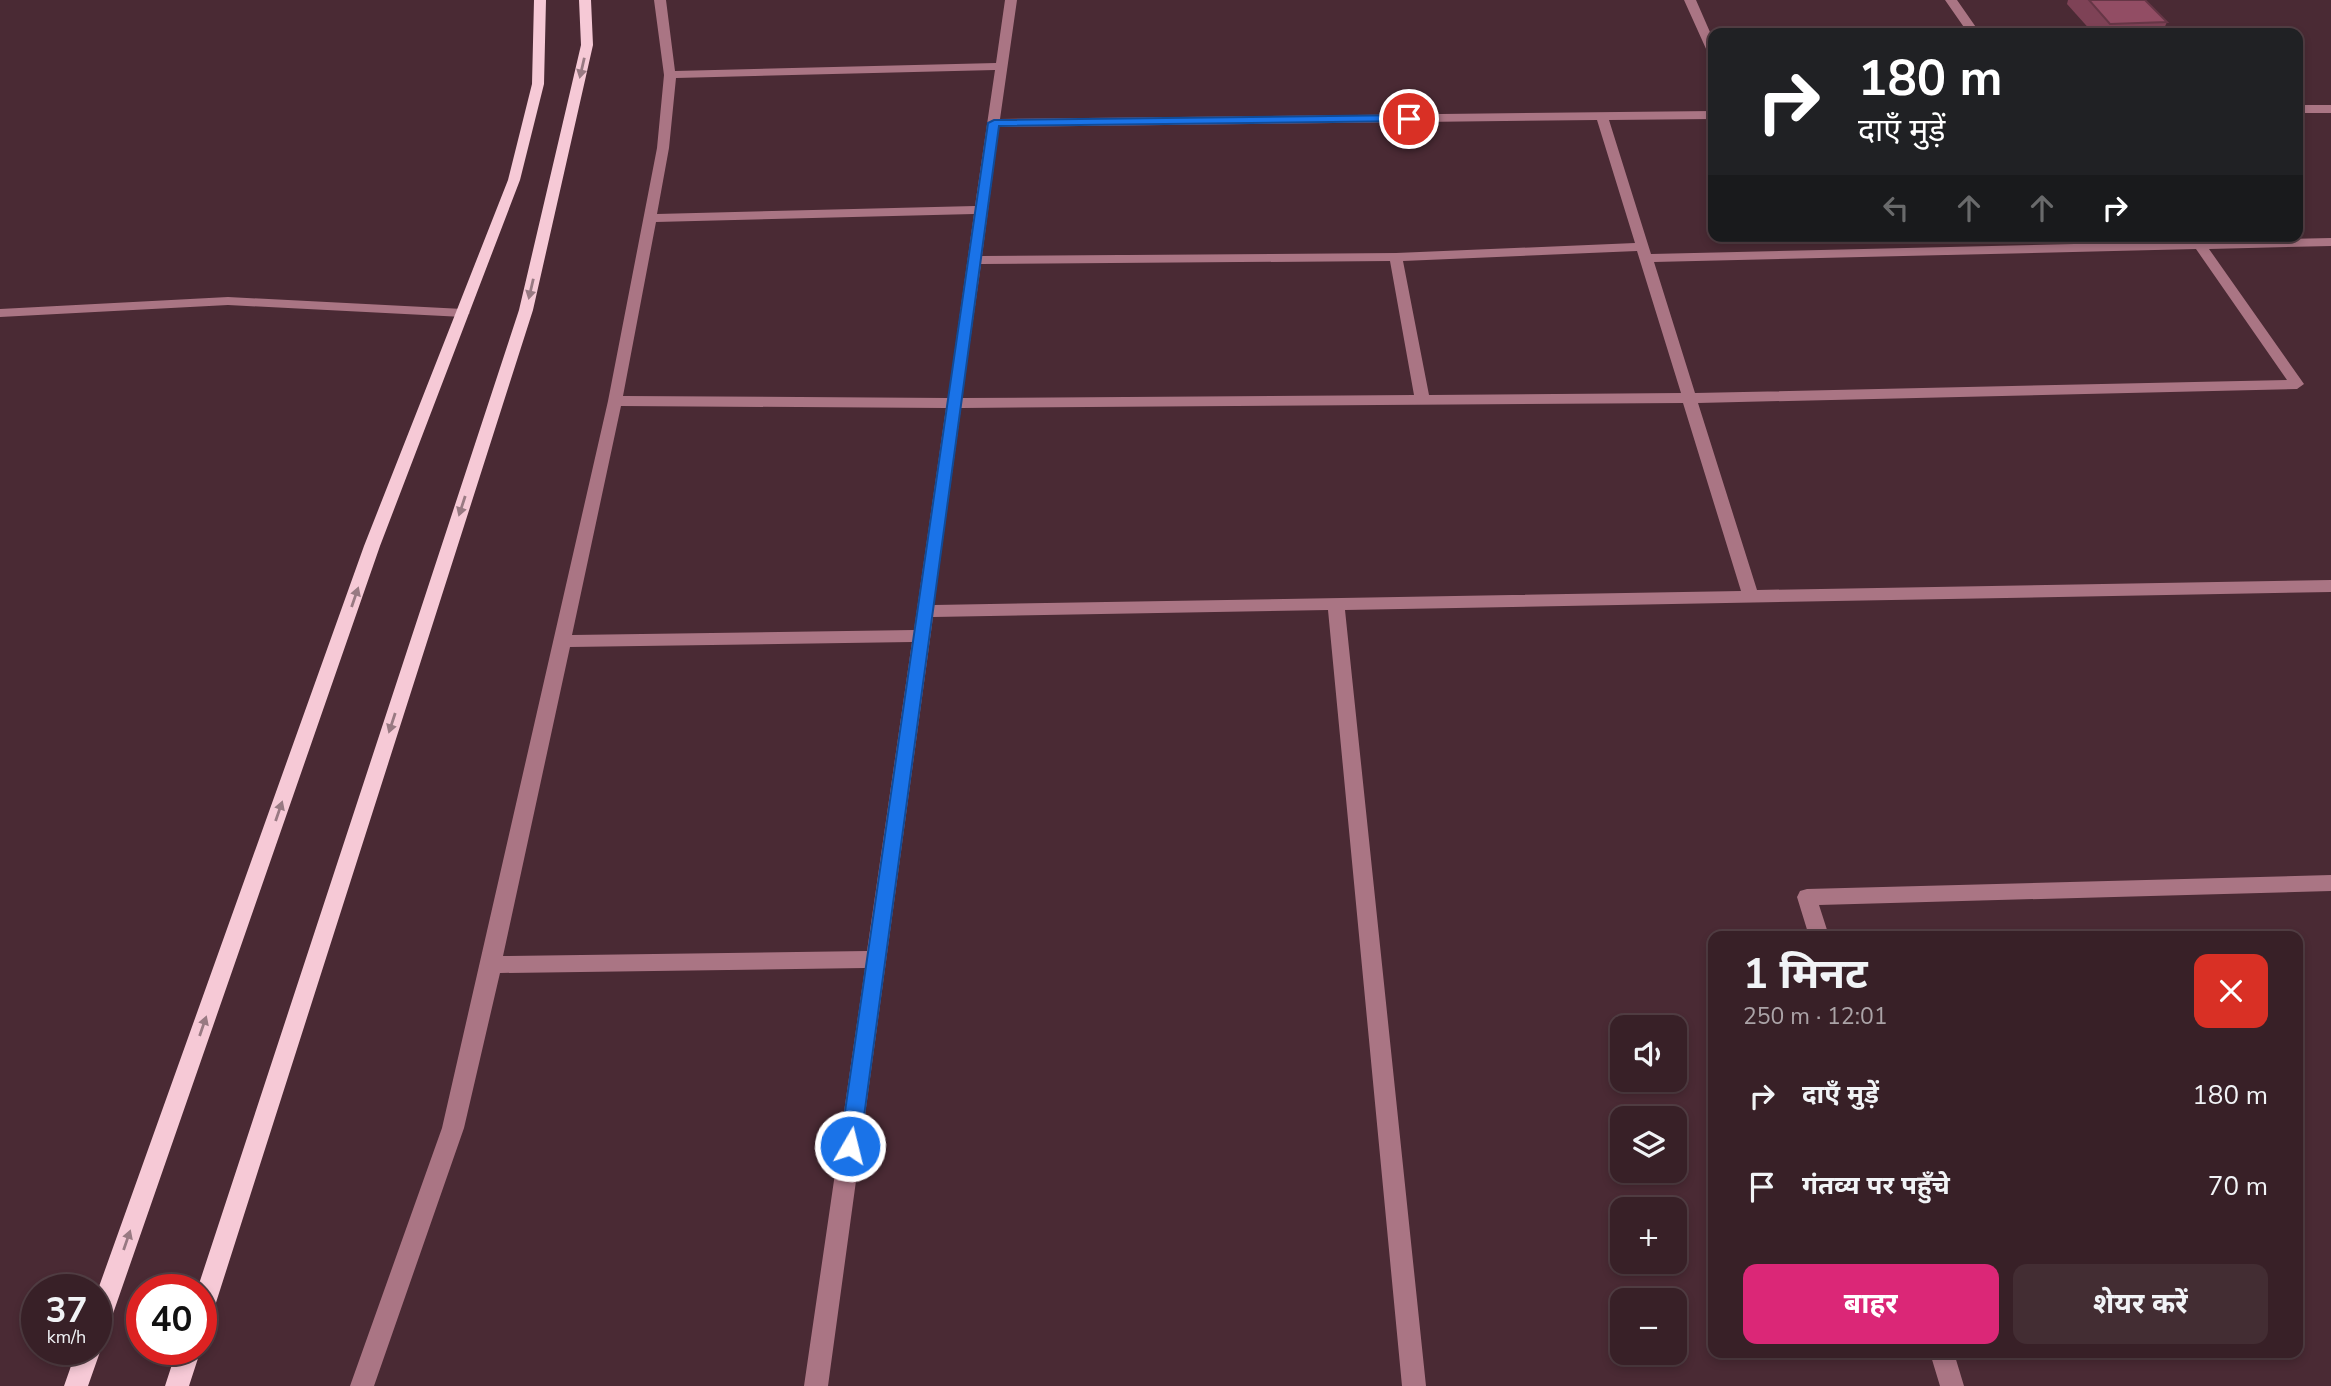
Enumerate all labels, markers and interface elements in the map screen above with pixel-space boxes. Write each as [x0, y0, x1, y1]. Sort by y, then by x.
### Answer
text: 180 m [1858, 45, 2002, 112]
icon: right [1743, 56, 1834, 147]
one-way arrow [576, 57, 587, 79]
pin [1379, 89, 1439, 149]
icon: arrive [1390, 100, 1428, 138]
text: दाएँ मुड़ें [1858, 109, 1945, 152]
icon: left [1877, 189, 1915, 227]
icon: ahead [1950, 189, 1988, 227]
icon: ahead [2023, 189, 2061, 227]
icon: right [2096, 189, 2134, 227]
one-way arrow [525, 278, 536, 300]
one-way arrow [456, 496, 467, 517]
one-way arrow [350, 586, 361, 607]
one-way arrow [386, 712, 397, 733]
one-way arrow [274, 801, 285, 822]
text: 1 मिनट [1743, 946, 1868, 1003]
button: close [2194, 954, 2268, 1028]
text: 250 m · 12:01 [1743, 1001, 1888, 1032]
one-way arrow [198, 1015, 209, 1036]
map controls [1610, 1015, 1687, 1365]
button: sound [1610, 1015, 1687, 1092]
icon: right [1743, 1077, 1781, 1115]
text: दाएँ मुड़ें [1802, 1077, 1879, 1112]
text: 180 m [2192, 1078, 2268, 1113]
button: layers [1610, 1106, 1687, 1183]
position arrow [813, 1109, 887, 1183]
icon: arrive [1743, 1168, 1781, 1206]
text: गंतव्य पर पहुँचे [1802, 1168, 1950, 1203]
text: 70 m [2208, 1169, 2268, 1204]
button: + [1610, 1197, 1687, 1274]
one-way arrow [122, 1230, 133, 1251]
button: बाहर [1743, 1264, 1999, 1344]
button: शेयर करें [2013, 1264, 2268, 1344]
speed limit sign: 40 [126, 1274, 217, 1365]
text: 37 [45, 1287, 88, 1334]
button: − [1610, 1288, 1687, 1365]
text: km/h [47, 1325, 86, 1349]

